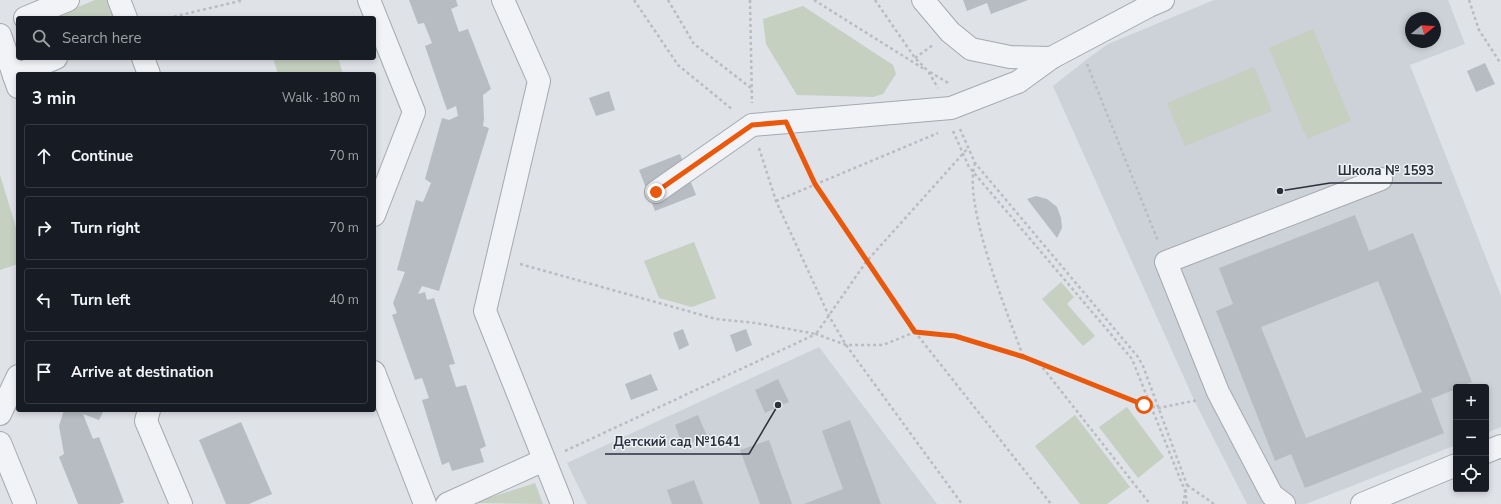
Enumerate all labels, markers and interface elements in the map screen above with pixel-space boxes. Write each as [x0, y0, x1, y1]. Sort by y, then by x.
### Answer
north arrow [1405, 12, 1441, 48]
search box [16, 16, 376, 60]
icon: search [30, 27, 52, 49]
text: Search here [62, 28, 142, 48]
text: 3 min [32, 87, 76, 110]
text: Walk · 180 m [282, 89, 360, 107]
icon: ahead [33, 145, 55, 167]
text: Continue [71, 146, 133, 166]
text: 70 m [329, 147, 359, 165]
callout: Школа № 1593 [1330, 158, 1442, 183]
text: Школа № 1593 [1338, 162, 1434, 180]
route end [647, 183, 665, 201]
icon: right [33, 217, 55, 239]
text: Turn right [71, 218, 140, 238]
text: 70 m [329, 219, 359, 237]
icon: left [33, 289, 55, 311]
text: Turn left [71, 290, 130, 310]
text: 40 m [329, 291, 359, 309]
icon: arrive [33, 361, 55, 383]
text: Arrive at destination [71, 362, 214, 382]
map controls [1453, 384, 1489, 492]
button: + [1453, 384, 1489, 420]
route start [1135, 396, 1153, 414]
button: − [1453, 420, 1489, 456]
callout: Детский сад №1641 [605, 429, 749, 454]
text: Детский сад №1641 [613, 433, 741, 451]
button: locate [1453, 456, 1489, 492]

